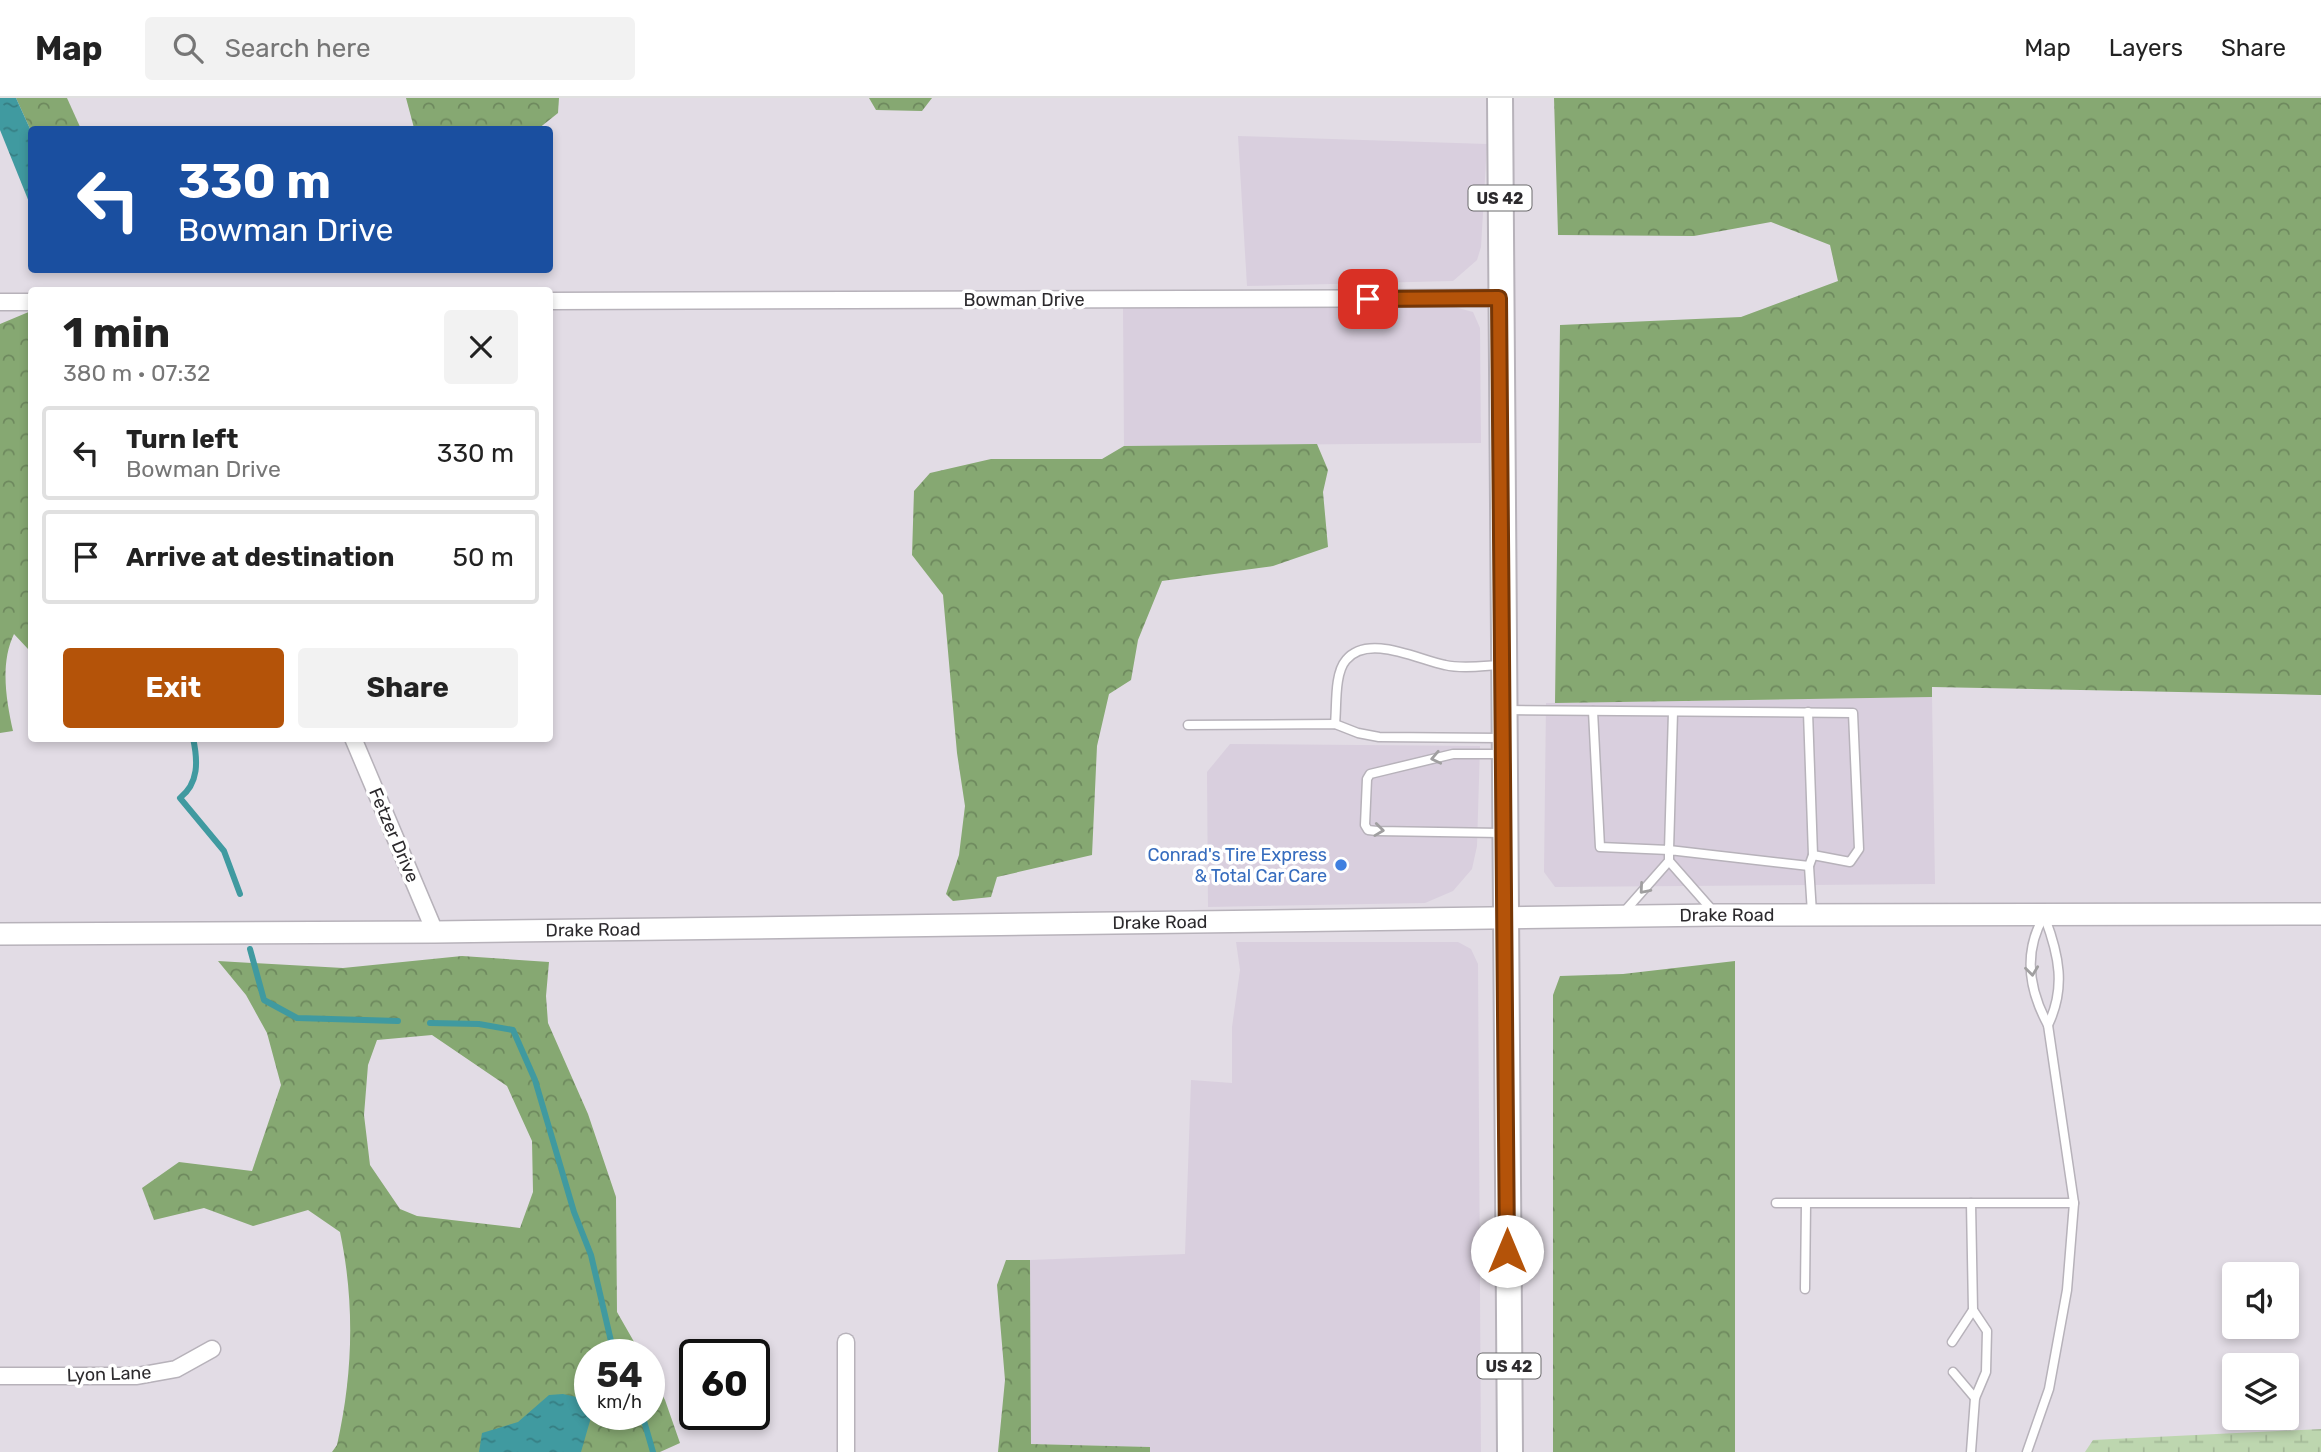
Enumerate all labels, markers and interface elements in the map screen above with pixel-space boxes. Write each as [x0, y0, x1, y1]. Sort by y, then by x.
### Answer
search box [145, 17, 635, 80]
text: Map [35, 29, 103, 68]
icon: search [169, 29, 207, 67]
text: Search here [225, 33, 370, 64]
text: Map [2024, 34, 2071, 62]
text: Layers [2109, 34, 2183, 62]
text: Share [2221, 34, 2286, 62]
text: 330 m [178, 152, 331, 210]
icon: left [63, 154, 154, 245]
road number: US 42 [1468, 186, 1532, 211]
text: Bowman Drive [178, 211, 393, 249]
pin [1338, 269, 1398, 329]
icon: arrive [1349, 280, 1387, 318]
street label: Bowman Drive [963, 289, 1085, 311]
text: 1 min [63, 308, 170, 358]
button: close [444, 310, 518, 384]
text: 380 m · 07:32 [63, 359, 211, 387]
text: Turn left [126, 424, 238, 455]
icon: left [67, 434, 105, 472]
text: 330 m [437, 438, 514, 469]
text: Bowman Drive [126, 455, 281, 483]
icon: arrive [67, 538, 105, 576]
text: Arrive at destination [126, 542, 394, 573]
text: 50 m [453, 542, 514, 573]
button: Exit [63, 648, 284, 728]
button: Share [298, 648, 518, 728]
one-way arrow [1430, 750, 1442, 764]
street label: Fetzer Drive [364, 784, 424, 886]
one-way arrow [1373, 822, 1385, 837]
place label: Conrad's Tire Express & Total Car Care [1147, 844, 1327, 887]
marker: Conrad's Tire Express & Total Car Care [1333, 857, 1349, 873]
one-way arrow [1640, 880, 1652, 893]
street label: Drake Road [1679, 904, 1774, 926]
street label: Drake Road [1112, 911, 1208, 934]
street label: Drake Road [545, 918, 641, 942]
one-way arrow [2024, 965, 2039, 976]
position arrow [1470, 1214, 1544, 1288]
map controls [2222, 1262, 2299, 1430]
button: sound [2222, 1262, 2299, 1339]
speed limit sign: 60 [679, 1339, 770, 1430]
button: layers [2222, 1353, 2299, 1430]
text: 54 [596, 1354, 643, 1396]
road number: US 42 [1478, 1354, 1540, 1378]
street label: Lyon Lane [66, 1362, 152, 1386]
text: km/h [597, 1391, 642, 1413]

